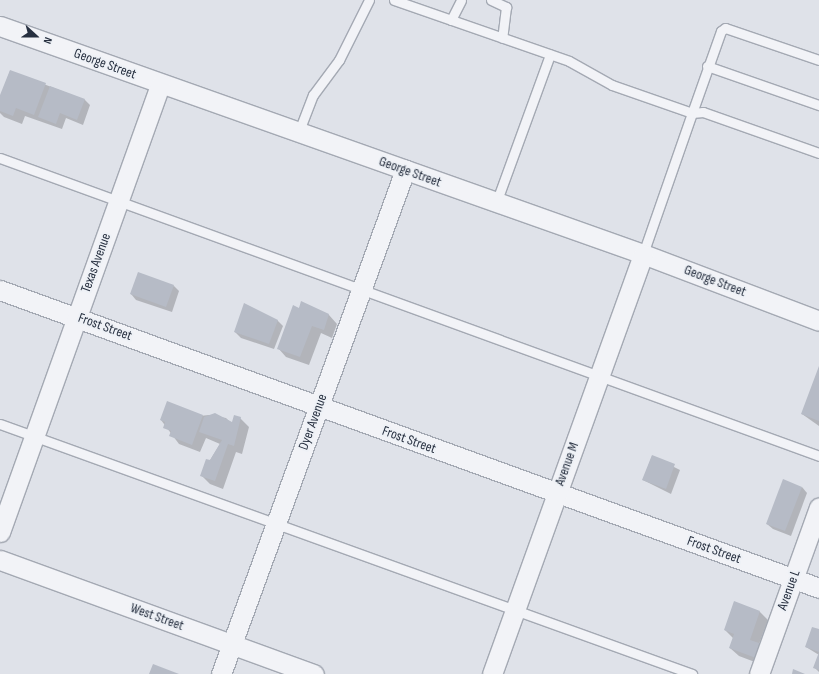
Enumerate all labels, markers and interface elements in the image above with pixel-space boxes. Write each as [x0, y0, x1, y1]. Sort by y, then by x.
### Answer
north arrow [16, 16, 56, 56]
text: N [41, 35, 55, 46]
street label: George Street [72, 45, 138, 83]
street label: George Street [377, 153, 443, 191]
street label: Texas Avenue [77, 231, 115, 295]
street label: George Street [682, 262, 748, 300]
street label: Frost Street [76, 310, 134, 344]
street label: Dyer Avenue [295, 392, 331, 452]
street label: Frost Street [380, 423, 438, 457]
street label: Avenue M [551, 440, 583, 488]
street label: Frost Street [685, 533, 743, 567]
street label: Avenue L [774, 568, 804, 612]
street label: West Street [128, 600, 186, 634]

